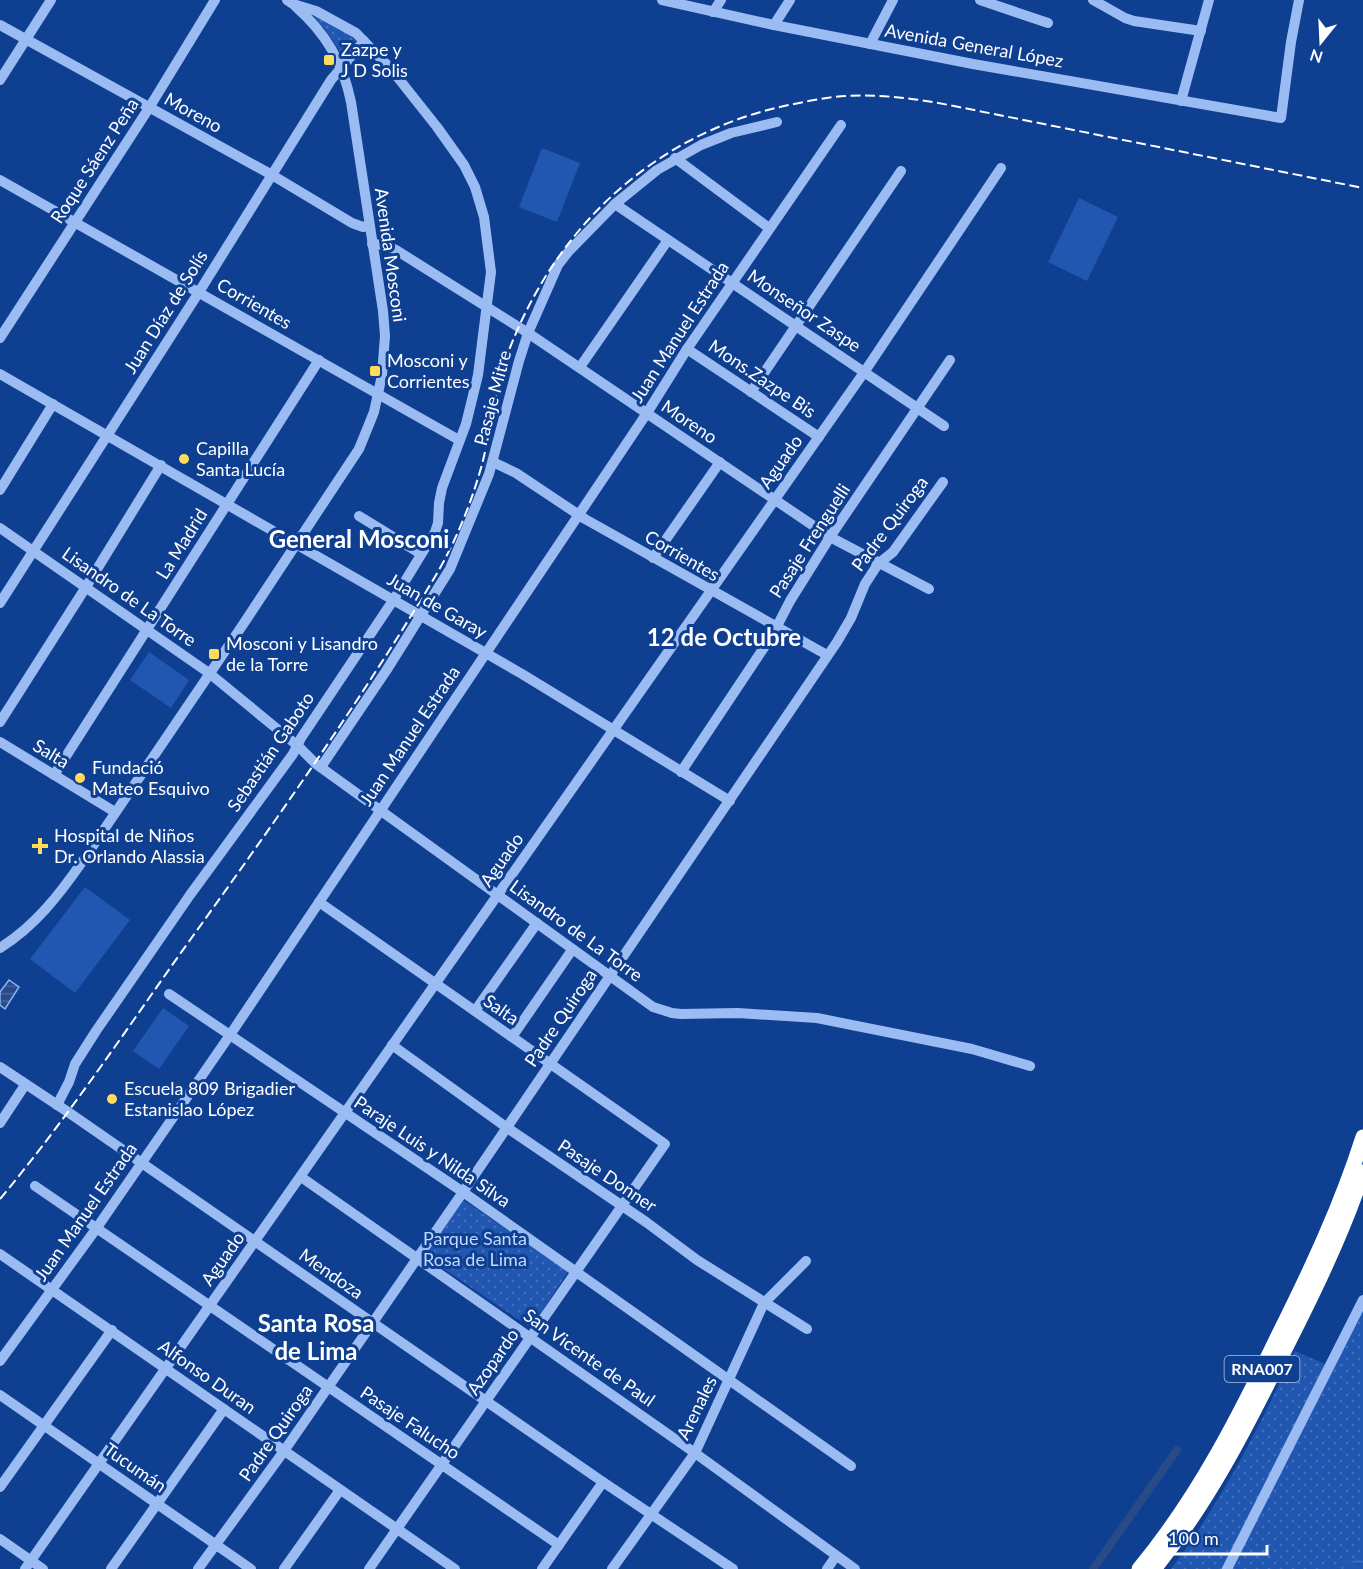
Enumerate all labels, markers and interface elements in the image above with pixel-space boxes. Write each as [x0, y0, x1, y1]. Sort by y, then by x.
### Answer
north arrow [1291, 12, 1351, 72]
street label: Avenida General López [883, 18, 1065, 72]
place label: Zazpe y J D Solis [341, 38, 408, 81]
text: N [1307, 46, 1325, 68]
marker: Zazpe y J D Solis [322, 53, 336, 67]
street label: Moreno [161, 87, 226, 137]
street label: Roque Sáenz Peña [45, 94, 143, 227]
street label: Avenida Mosconi [371, 186, 411, 323]
street label: Juan Díaz de Solís [118, 246, 212, 377]
street label: Juan Manuel Estrada [625, 257, 733, 406]
street label: Monseñor Zaspe [744, 264, 865, 356]
street label: Corrientes [213, 273, 296, 333]
street label: Mons.Zazpe Bis [705, 334, 820, 422]
street label: Pasaje Mitre [469, 348, 515, 448]
place label: Mosconi y Corrientes [387, 349, 470, 392]
marker: Mosconi y Corrientes [368, 364, 382, 378]
street label: Moreno [657, 395, 722, 448]
street label: Aguado [754, 430, 807, 493]
place label: Capilla Santa Lucía [196, 437, 285, 480]
marker: Capilla Santa Lucía [177, 452, 191, 466]
street label: Padre Quiroga [846, 472, 932, 575]
street label: Pasaje Frenguelli [764, 479, 854, 602]
street label: La Madrid [151, 504, 211, 583]
district label: General Mosconi [269, 524, 449, 553]
street label: Corrientes [641, 525, 724, 585]
street label: Lisandro de La Torre [58, 542, 201, 651]
street label: Juan de Garay [384, 568, 492, 643]
district label: 12 de Octubre [647, 622, 801, 651]
place label: Mosconi y Lisandro de la Torre [226, 632, 378, 675]
marker: Mosconi y Lisandro de la Torre [207, 647, 221, 661]
street label: Juan Manuel Estrada [354, 661, 464, 809]
street label: Sebastián Gaboto [222, 687, 318, 815]
street label: Salta [29, 734, 74, 772]
place label: Fundació Mateo Esquivo [92, 756, 210, 799]
marker: Fundació Mateo Esquivo [73, 771, 87, 785]
place label: Hospital de Niños Dr. Orlando Alassia [54, 824, 205, 867]
street label: Aguado [475, 828, 528, 891]
marker: Hospital de Niños Dr. Orlando Alassia [31, 837, 49, 855]
street label: Lisandro de La Torre [506, 875, 647, 986]
street label: Padre Quiroga [519, 964, 601, 1070]
street label: Salta [480, 989, 524, 1029]
place label: Escuela 809 Brigadier Estanislao López [124, 1077, 295, 1120]
street label: Paraje Luis y Nilda Silva [350, 1091, 515, 1212]
marker: Escuela 809 Brigadier Estanislao López [105, 1092, 119, 1106]
street label: Pasaje Donner [554, 1134, 662, 1217]
street label: Juan Manuel Estrada [29, 1138, 141, 1285]
street label: Aguado [196, 1227, 249, 1290]
park label: Parque Santa Rosa de Lima [423, 1227, 527, 1270]
street label: Mendoza [295, 1243, 368, 1303]
street label: San Vicente de Paul [520, 1304, 660, 1411]
district label: Santa Rosa de Lima [258, 1308, 374, 1365]
street label: Azopardo [461, 1324, 523, 1399]
street label: Alfonso Duran [154, 1334, 261, 1418]
road number: RNA007 [1224, 1356, 1300, 1382]
street label: Arenales [671, 1372, 721, 1443]
street label: Padre Quiroga [234, 1380, 317, 1485]
street label: Pasaje Falucho [356, 1381, 465, 1464]
street label: Tucumán [100, 1438, 171, 1497]
scale bar [1159, 1518, 1267, 1556]
text: 100 m [1168, 1527, 1219, 1549]

